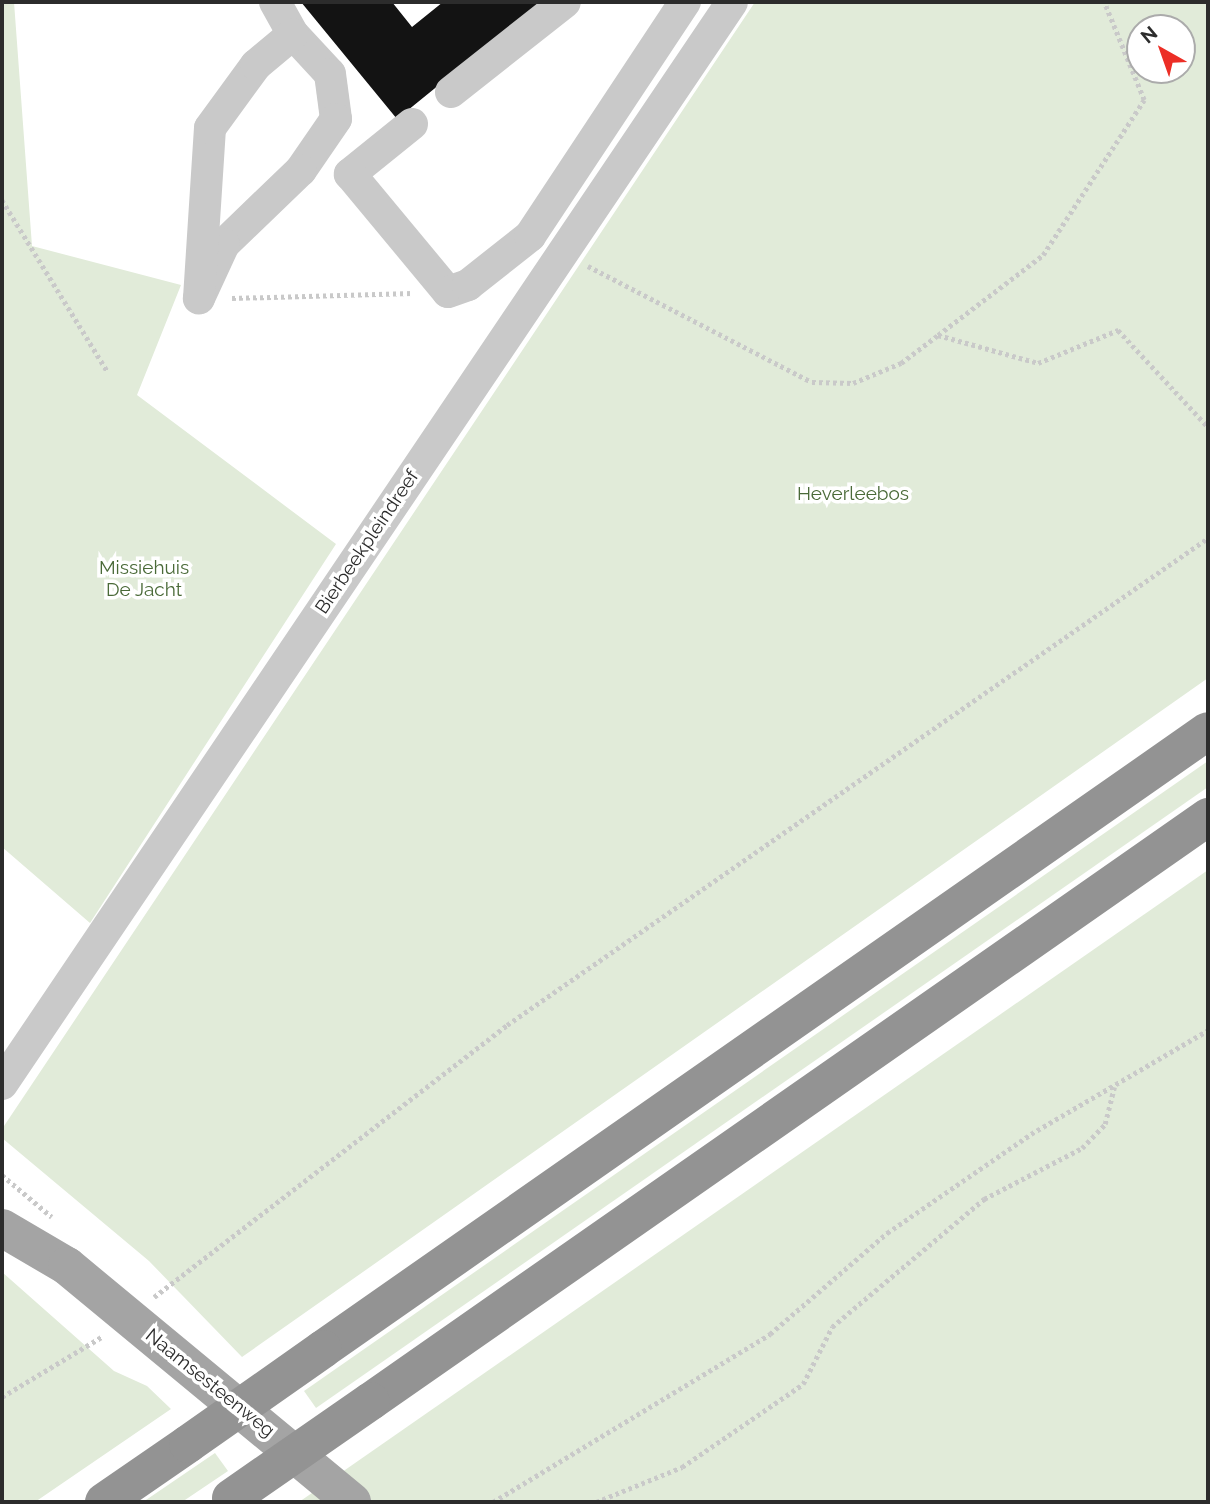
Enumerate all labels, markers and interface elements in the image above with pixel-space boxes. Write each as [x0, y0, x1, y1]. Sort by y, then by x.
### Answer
north arrow [1126, 14, 1196, 84]
text: N [1136, 21, 1161, 48]
street label: Bierbeekpleindreef [310, 466, 424, 618]
park label: Heverleebos [797, 483, 909, 505]
park label: Missiehuis De Jacht [99, 557, 189, 601]
street label: Naamsesteenweg [141, 1324, 279, 1442]

